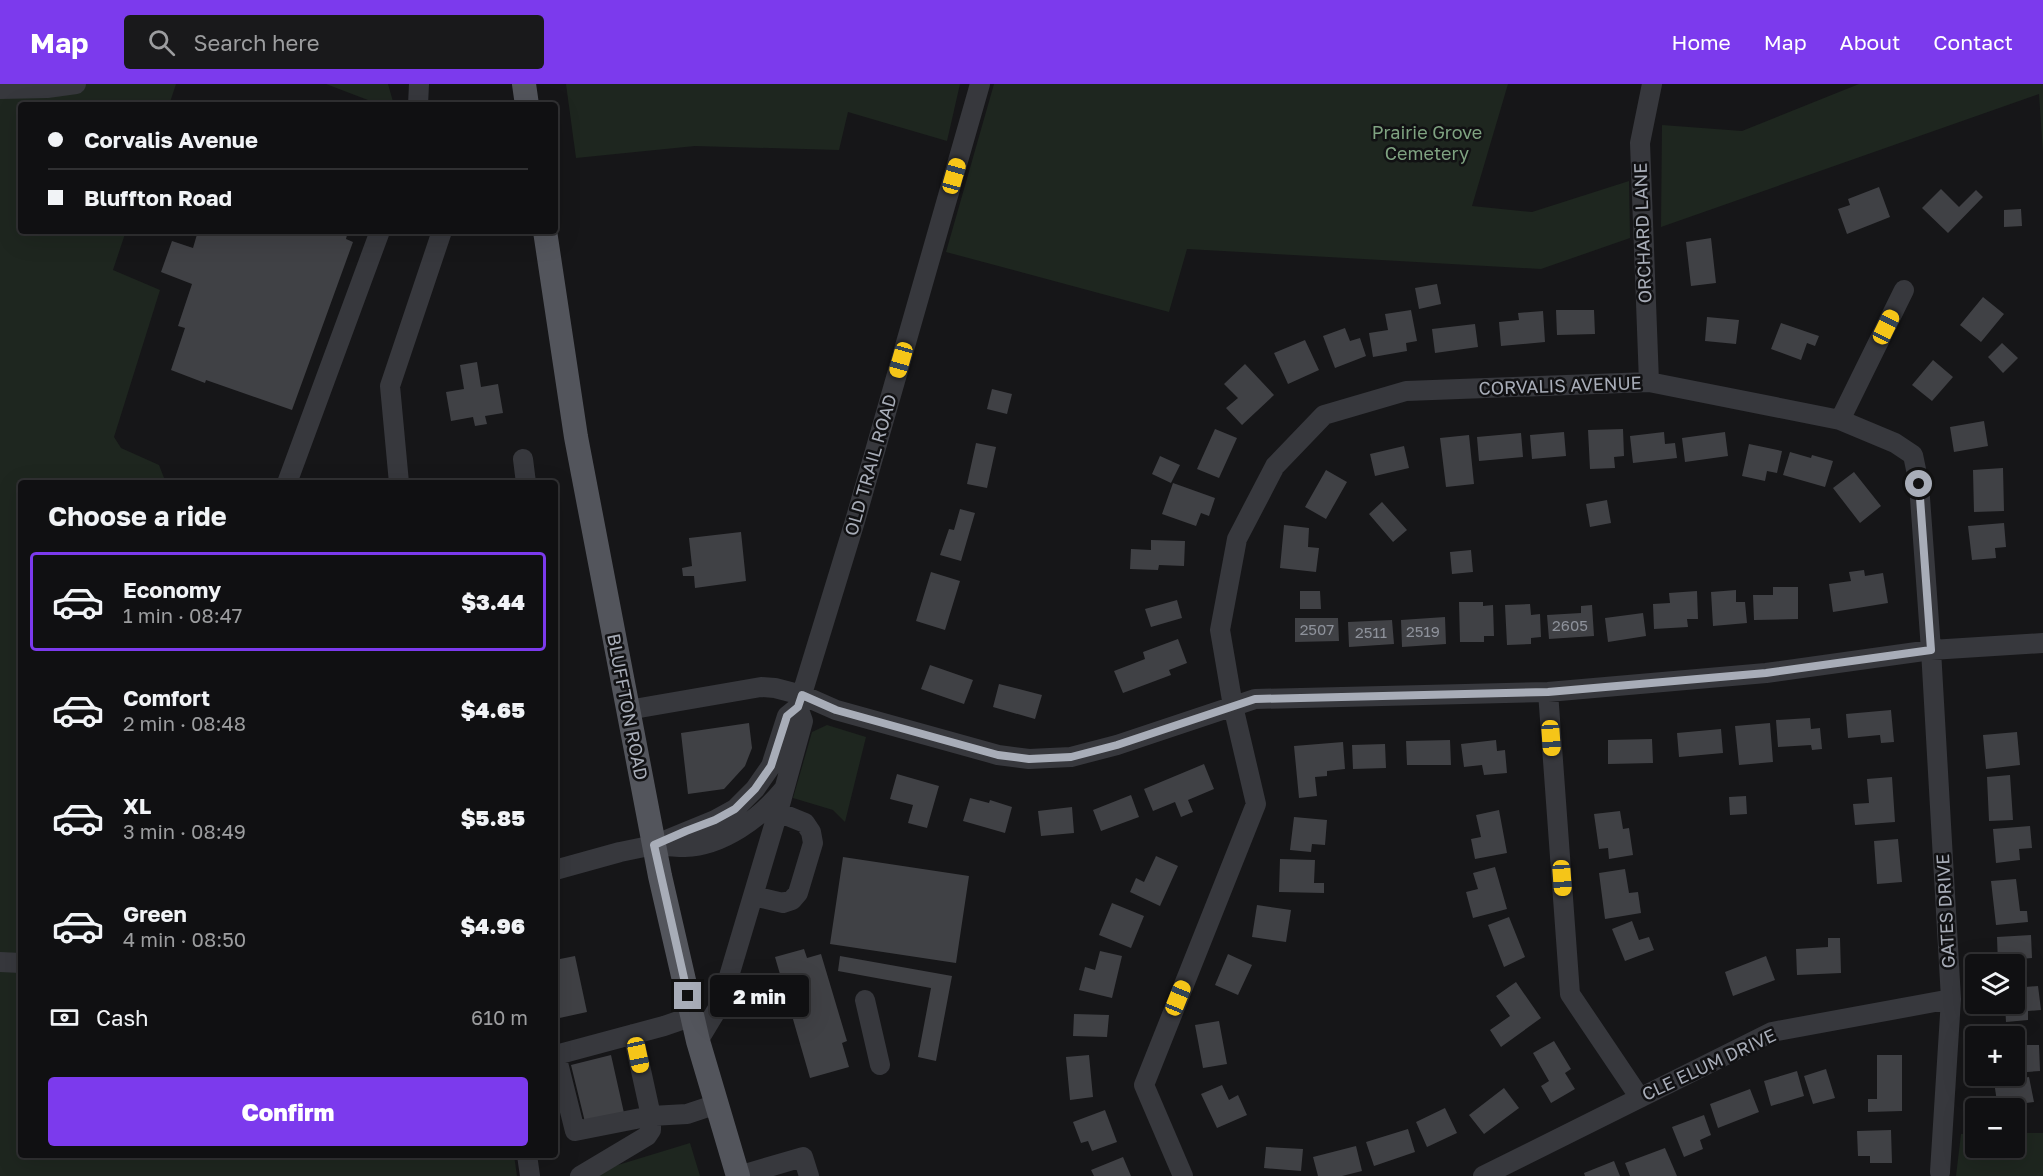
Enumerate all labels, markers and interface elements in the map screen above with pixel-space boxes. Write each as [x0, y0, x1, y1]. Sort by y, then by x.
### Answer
search box [124, 15, 544, 69]
text: Map [30, 26, 88, 59]
icon: search [145, 26, 178, 59]
text: Search here [193, 29, 319, 56]
text: Home [1671, 29, 1731, 55]
text: Map [1764, 29, 1807, 55]
text: About [1840, 29, 1900, 55]
text: Contact [1933, 29, 2013, 55]
park label: Prairie Grove Cemetery [1372, 121, 1482, 164]
text: Corvalis Avenue [84, 126, 258, 153]
car [940, 156, 968, 196]
street label: ORCHARD LANE [1629, 162, 1655, 304]
text: Bluffton Road [84, 184, 232, 211]
car [1870, 307, 1902, 347]
car [887, 340, 915, 380]
street label: CORVALIS AVENUE [1478, 371, 1642, 399]
street label: OLD TRAIL ROAD [839, 391, 901, 538]
route start [1905, 470, 1932, 497]
text: Choose a ride [48, 500, 227, 532]
icon: car [51, 575, 105, 629]
text: Economy [123, 576, 221, 603]
text: $3.44 [461, 588, 525, 615]
text: 1 min · 08:47 [123, 603, 242, 627]
house number: 2605 [1552, 616, 1588, 634]
house number: 2507 [1300, 620, 1334, 638]
house number: 2519 [1406, 622, 1440, 640]
house number: 2511 [1355, 623, 1387, 641]
street label: BLUFFTON ROAD [603, 632, 653, 782]
icon: car [51, 683, 105, 737]
text: Comfort [123, 684, 210, 711]
text: $4.65 [461, 696, 525, 723]
text: 2 min · 08:48 [123, 711, 246, 735]
car [1541, 719, 1561, 757]
icon: car [51, 791, 105, 845]
text: XL [123, 792, 151, 819]
text: $5.85 [461, 804, 525, 831]
text: 3 min · 08:49 [123, 819, 246, 843]
street label: GATES DRIVE [1931, 853, 1959, 969]
car [1552, 859, 1572, 897]
icon: car [51, 899, 105, 953]
text: Green [123, 900, 187, 927]
text: $4.96 [460, 912, 525, 939]
text: 4 min · 08:50 [123, 927, 246, 951]
map controls [1965, 954, 2025, 1158]
button: layers [1965, 954, 2025, 1014]
callout: 2 min [709, 975, 808, 1017]
car [1163, 978, 1193, 1018]
route end [674, 982, 701, 1009]
text: 2 min [733, 984, 786, 1008]
icon: cash [48, 1001, 81, 1034]
text: Cash [96, 1004, 149, 1031]
text: 610 m [471, 1005, 528, 1029]
street label: CLE ELUM DRIVE [1638, 1023, 1779, 1105]
button: + [1965, 1026, 2025, 1086]
car [625, 1036, 651, 1074]
button: Confirm [48, 1077, 528, 1146]
button: − [1965, 1098, 2025, 1158]

